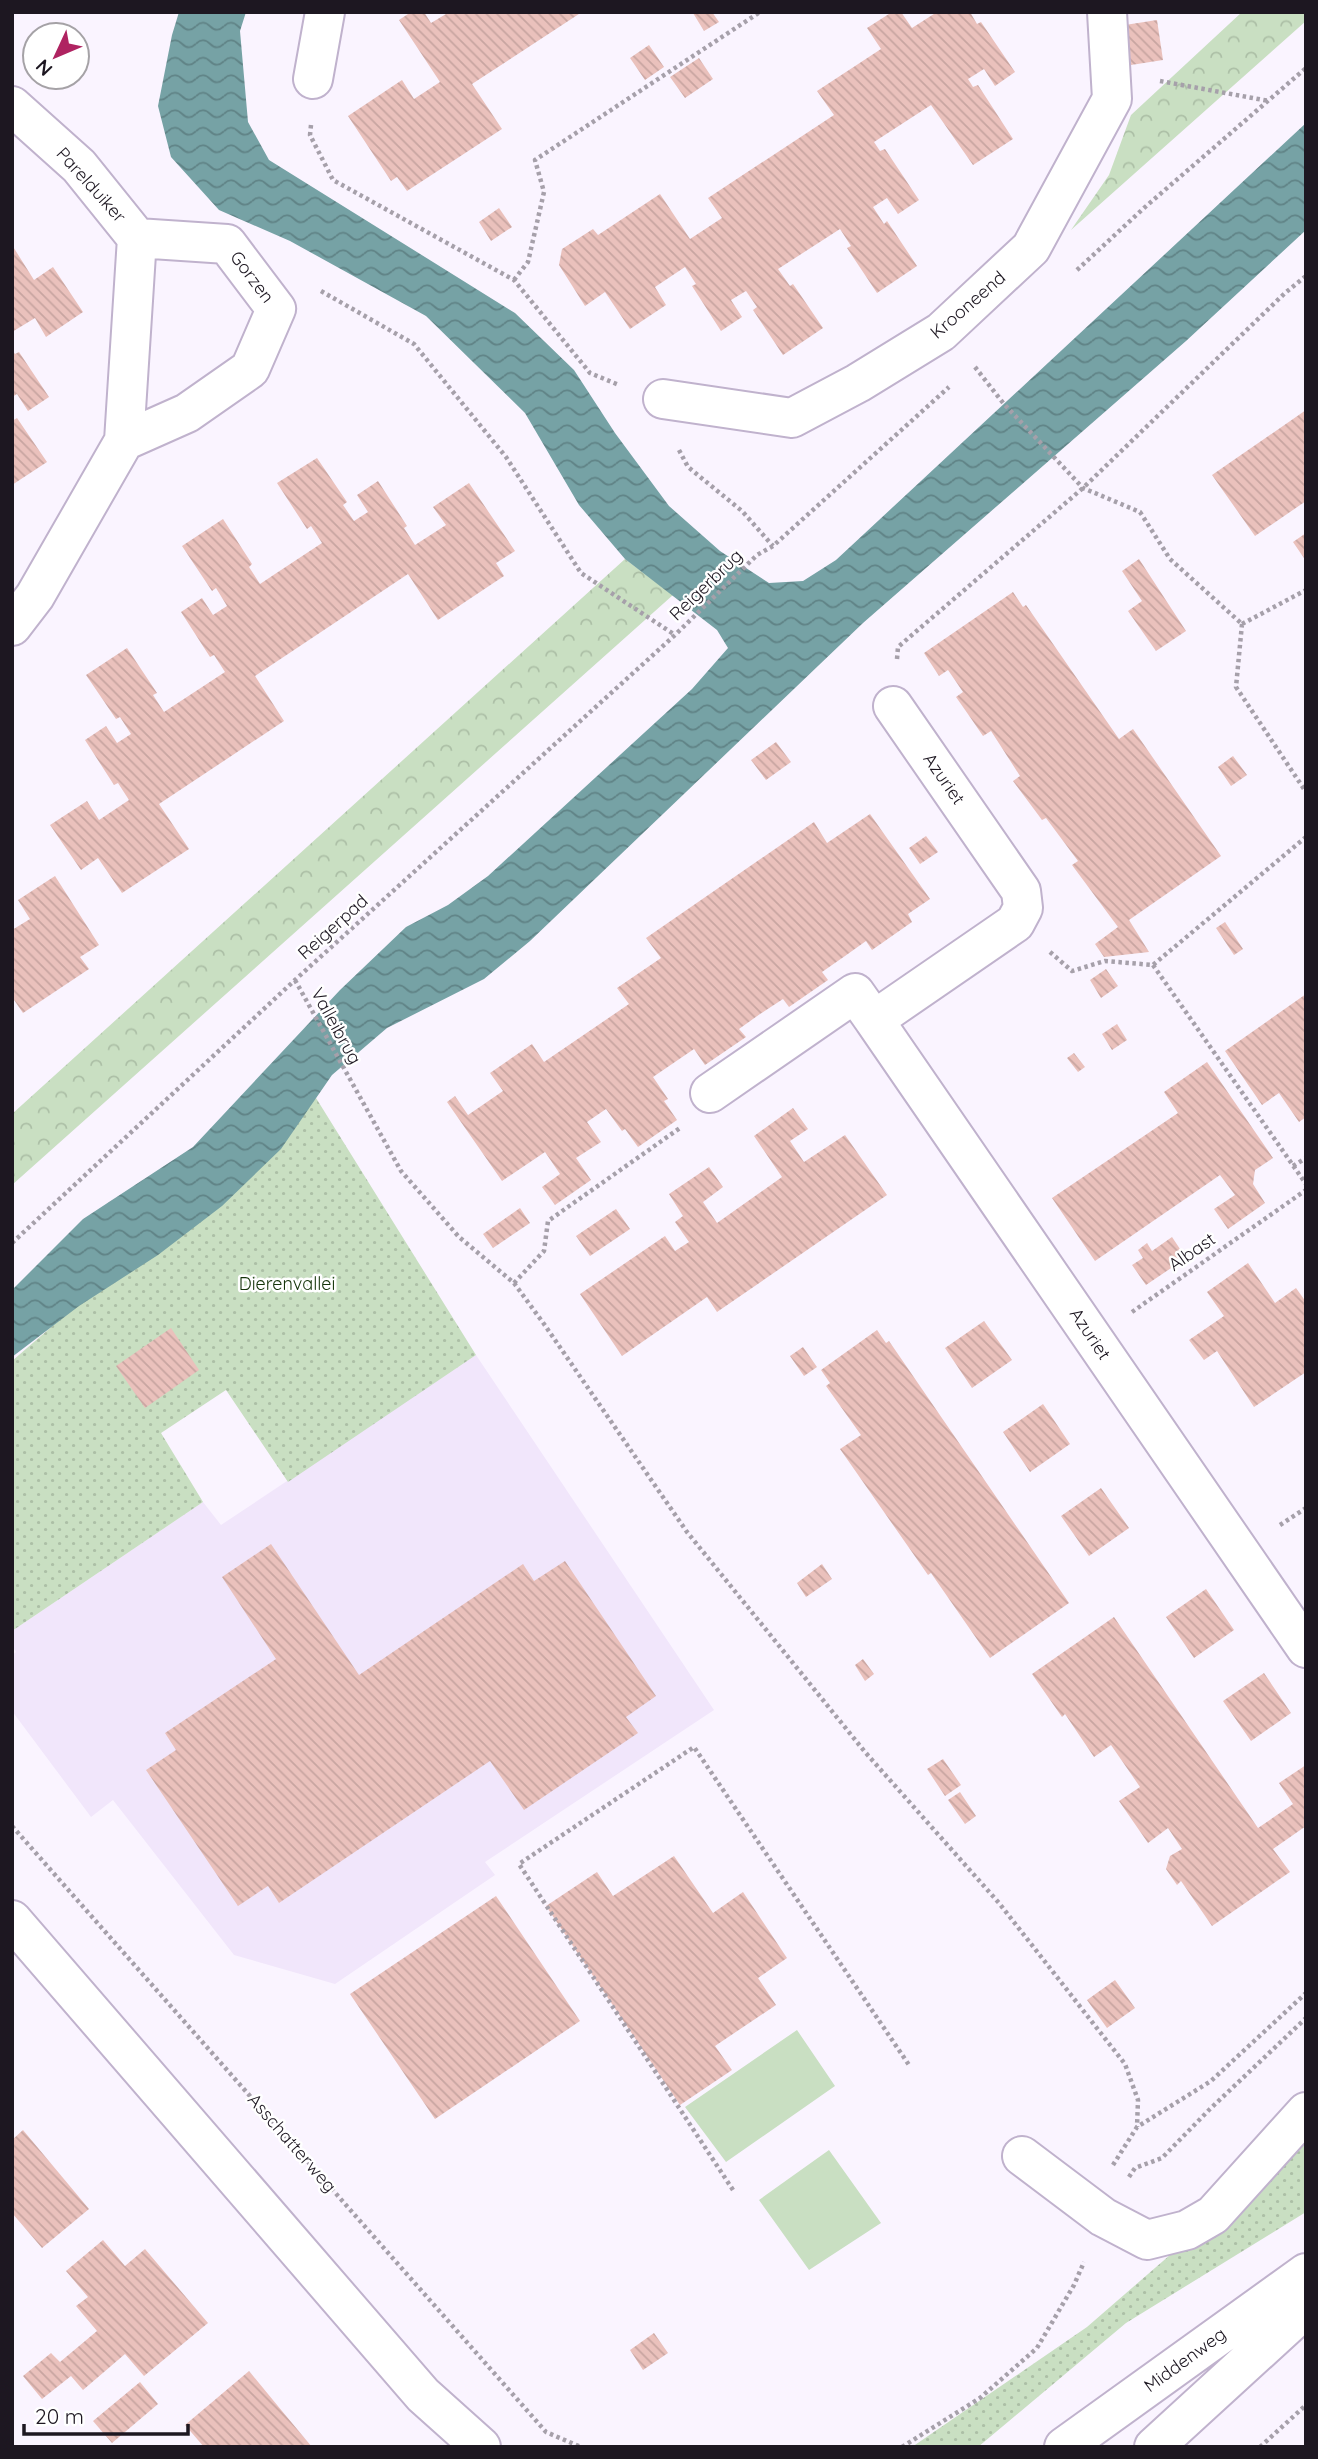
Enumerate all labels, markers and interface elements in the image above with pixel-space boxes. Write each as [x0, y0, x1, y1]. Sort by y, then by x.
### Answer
north arrow [21, 21, 91, 91]
text: N [30, 54, 57, 81]
street label: Parelduiker [51, 142, 131, 227]
street label: Gorzen [225, 246, 279, 307]
street label: Krooneend [925, 266, 1010, 344]
street label: Reigerbrug [664, 544, 747, 625]
street label: Azuriet [918, 749, 970, 809]
street label: Reigerpad [293, 889, 373, 964]
street label: Valleibrug [306, 983, 367, 1068]
street label: Albast [1164, 1227, 1220, 1276]
park label: Dierenvallei [239, 1272, 335, 1295]
street label: Azuriet [1065, 1303, 1116, 1364]
street label: Asschatterweg [243, 2088, 342, 2197]
street label: Middenweg [1139, 2322, 1230, 2397]
scale bar [24, 2392, 189, 2436]
text: 20 m [35, 2403, 84, 2429]

